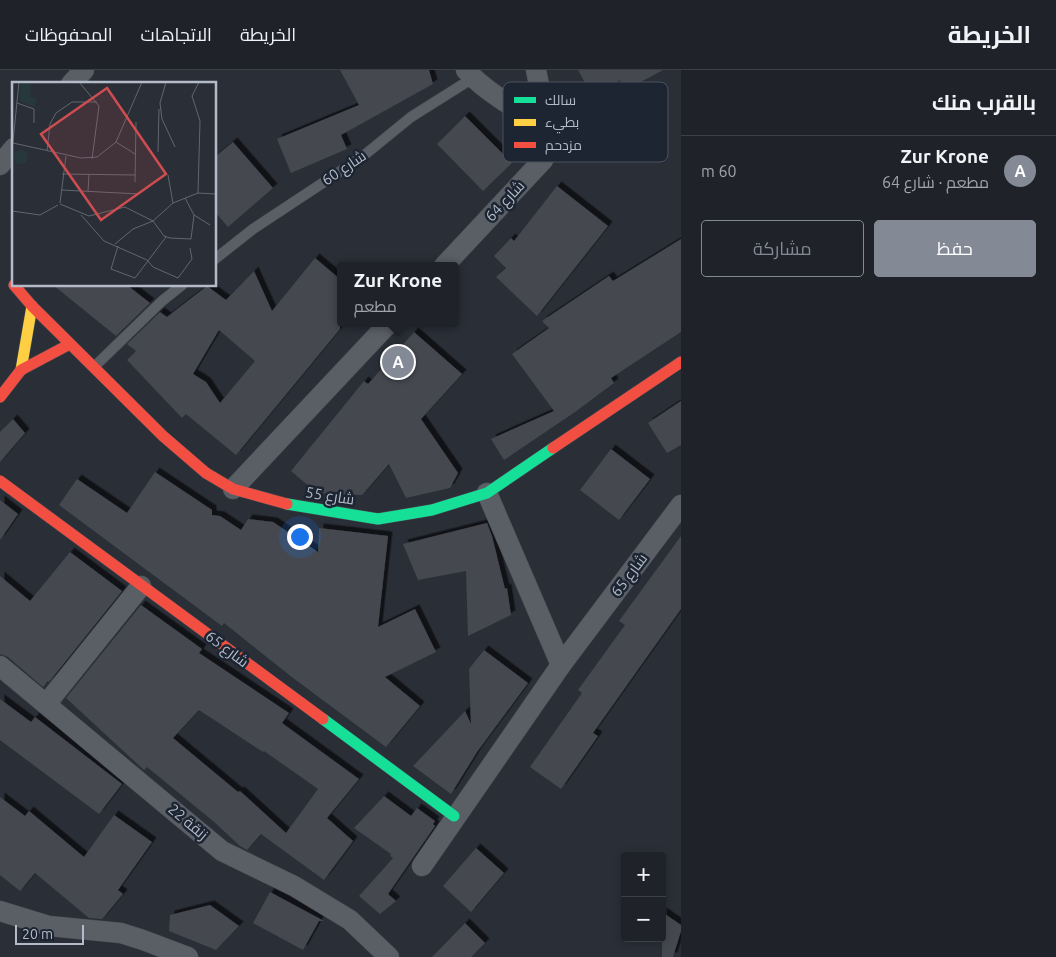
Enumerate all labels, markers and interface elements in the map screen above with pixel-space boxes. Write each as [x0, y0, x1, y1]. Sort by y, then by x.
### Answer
text: الخريطة [948, 21, 1031, 48]
text: المحفوظات [25, 24, 113, 44]
text: الاتجاهات [141, 24, 212, 44]
text: الخريطة [240, 24, 296, 44]
inset map [12, 82, 216, 286]
legend [503, 82, 668, 162]
text: بالقرب منك [932, 90, 1036, 114]
text: سالك [545, 92, 576, 108]
text: بطيء [545, 114, 579, 134]
text: مزدحم [545, 137, 582, 155]
text: Zur Krone [900, 145, 989, 167]
street label: شارع 60 [318, 147, 371, 191]
text: 60 m [701, 162, 737, 180]
text: A [1014, 162, 1026, 180]
text: مطعم · شارع 64 [882, 173, 989, 191]
street label: شارع 64 [482, 177, 530, 227]
button: مشاركة [701, 220, 864, 277]
button: حفظ [874, 220, 1036, 277]
popup [337, 262, 459, 327]
text: Zur Krone [354, 269, 442, 291]
text: مطعم [354, 297, 397, 315]
pin: A [382, 343, 414, 381]
street label: شارع 55 [304, 483, 356, 511]
your location [287, 524, 313, 550]
street label: شارع 65 [607, 550, 653, 601]
street label: شارع 65 [201, 627, 252, 673]
street label: زنقة 22 [164, 800, 212, 844]
map controls [621, 852, 666, 942]
button: + [621, 852, 666, 897]
button: − [621, 897, 666, 942]
scale bar [15, 922, 84, 945]
text: 20 m [22, 926, 53, 942]

